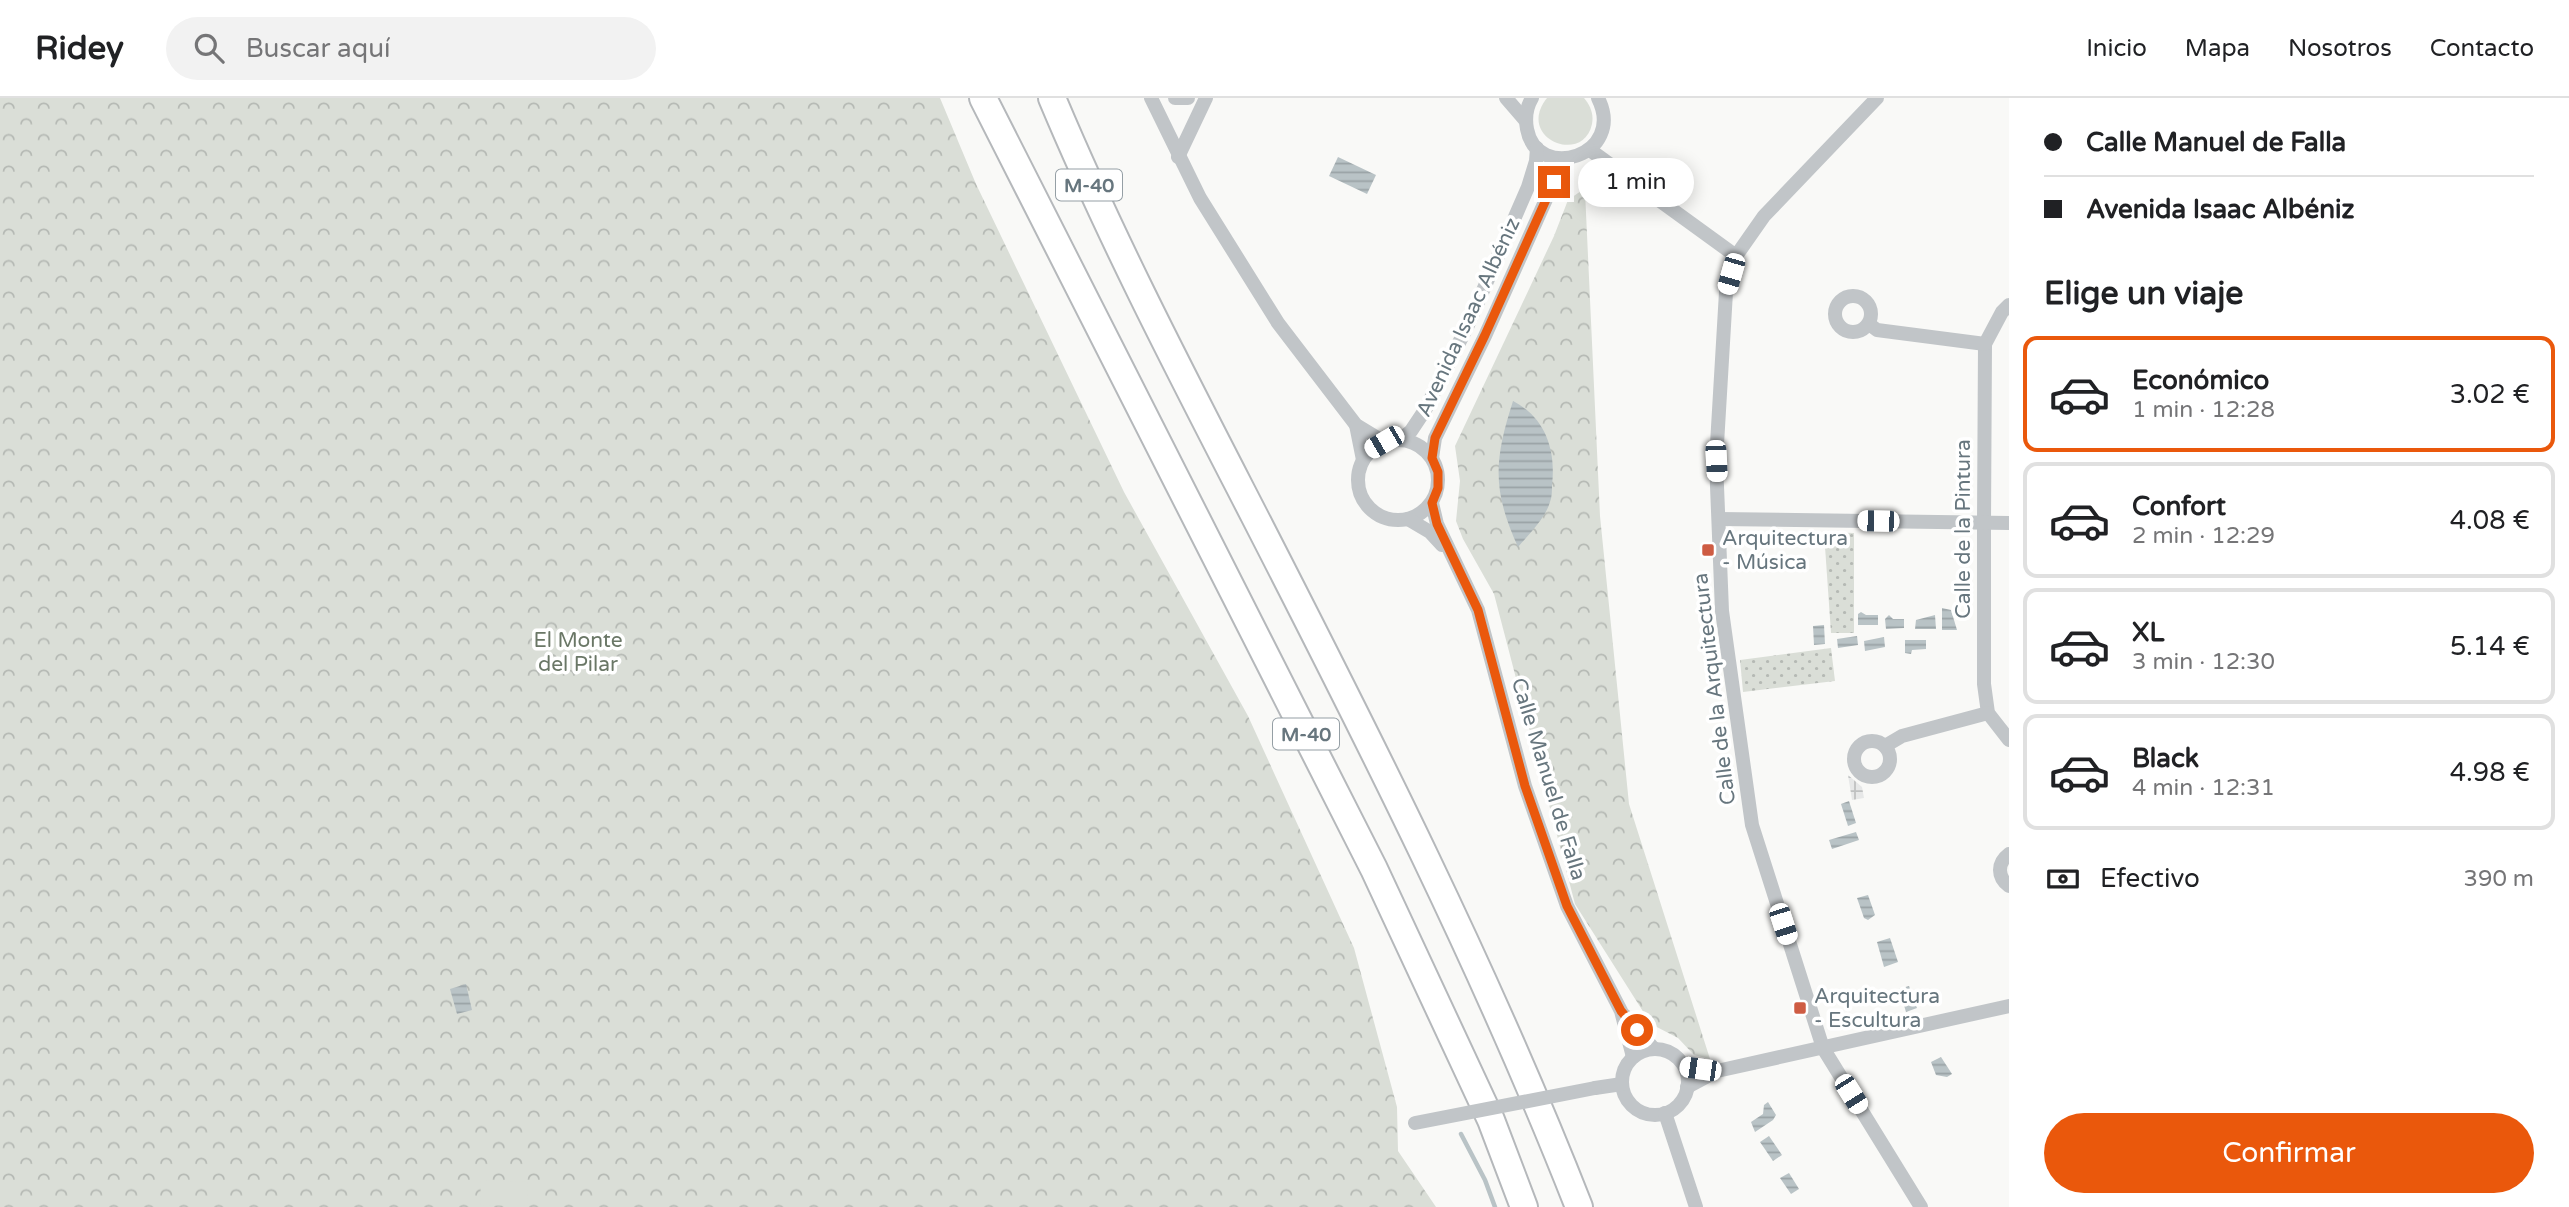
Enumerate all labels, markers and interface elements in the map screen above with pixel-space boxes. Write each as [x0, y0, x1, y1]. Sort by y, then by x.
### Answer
search box [166, 17, 656, 80]
text: Ridey [35, 29, 124, 68]
icon: search [190, 29, 228, 67]
text: Buscar aquí [246, 33, 390, 64]
text: Inicio [2086, 34, 2147, 63]
text: Mapa [2185, 34, 2250, 63]
text: Nosotros [2288, 34, 2392, 63]
text: Contacto [2430, 34, 2534, 63]
text: Calle Manuel de Falla [2086, 127, 2346, 158]
callout: 1 min [1578, 158, 1694, 206]
route end [1538, 166, 1570, 198]
text: 1 min [1605, 168, 1667, 196]
road number: M-40 [1056, 170, 1122, 200]
text: Avenida Isaac Albéniz [2086, 194, 2354, 225]
street label: Avenida Isaac Albéniz [1411, 214, 1526, 421]
car [1716, 251, 1747, 297]
text: Elige un viaje [2044, 275, 2243, 313]
icon: car [2048, 363, 2111, 426]
text: Económico [2132, 365, 2269, 396]
text: 3.02 € [2450, 379, 2530, 410]
text: 1 min · 12:28 [2132, 396, 2275, 424]
car [1361, 422, 1408, 462]
car [1705, 439, 1728, 483]
street label: Calle de la Pintura [1951, 439, 1976, 619]
icon: car [2048, 489, 2111, 552]
text: Confort [2132, 491, 2226, 522]
text: 4.08 € [2450, 505, 2530, 536]
car [1857, 510, 1900, 532]
text: 2 min · 12:29 [2132, 522, 2275, 550]
place label: Arquitectura - Música [1722, 526, 1848, 575]
marker: Arquitectura - Música [1700, 542, 1716, 558]
street label: Calle de la Arquitectura [1688, 572, 1741, 806]
icon: car [2048, 615, 2111, 678]
text: XL [2132, 617, 2164, 648]
park label: El Monte del Pilar [533, 628, 623, 677]
text: 5.14 € [2450, 631, 2530, 662]
text: 3 min · 12:30 [2132, 648, 2275, 676]
street label: Calle Manuel de Falla [1506, 675, 1591, 883]
road number: M-40 [1273, 719, 1339, 750]
icon: car [2048, 741, 2111, 804]
text: Black [2132, 743, 2199, 774]
text: 4.98 € [2450, 757, 2530, 788]
text: 4 min · 12:31 [2132, 774, 2275, 802]
icon: cash [2044, 860, 2082, 898]
text: Efectivo [2100, 863, 2200, 894]
text: 390 m [2464, 865, 2534, 893]
car [1767, 901, 1800, 947]
place label: Arquitectura - Escultura [1814, 984, 1940, 1033]
marker: Arquitectura - Escultura [1792, 1000, 1808, 1016]
route start [1621, 1014, 1653, 1046]
car [1678, 1056, 1723, 1082]
car [1831, 1071, 1872, 1117]
button: Confirmar [2044, 1113, 2534, 1193]

